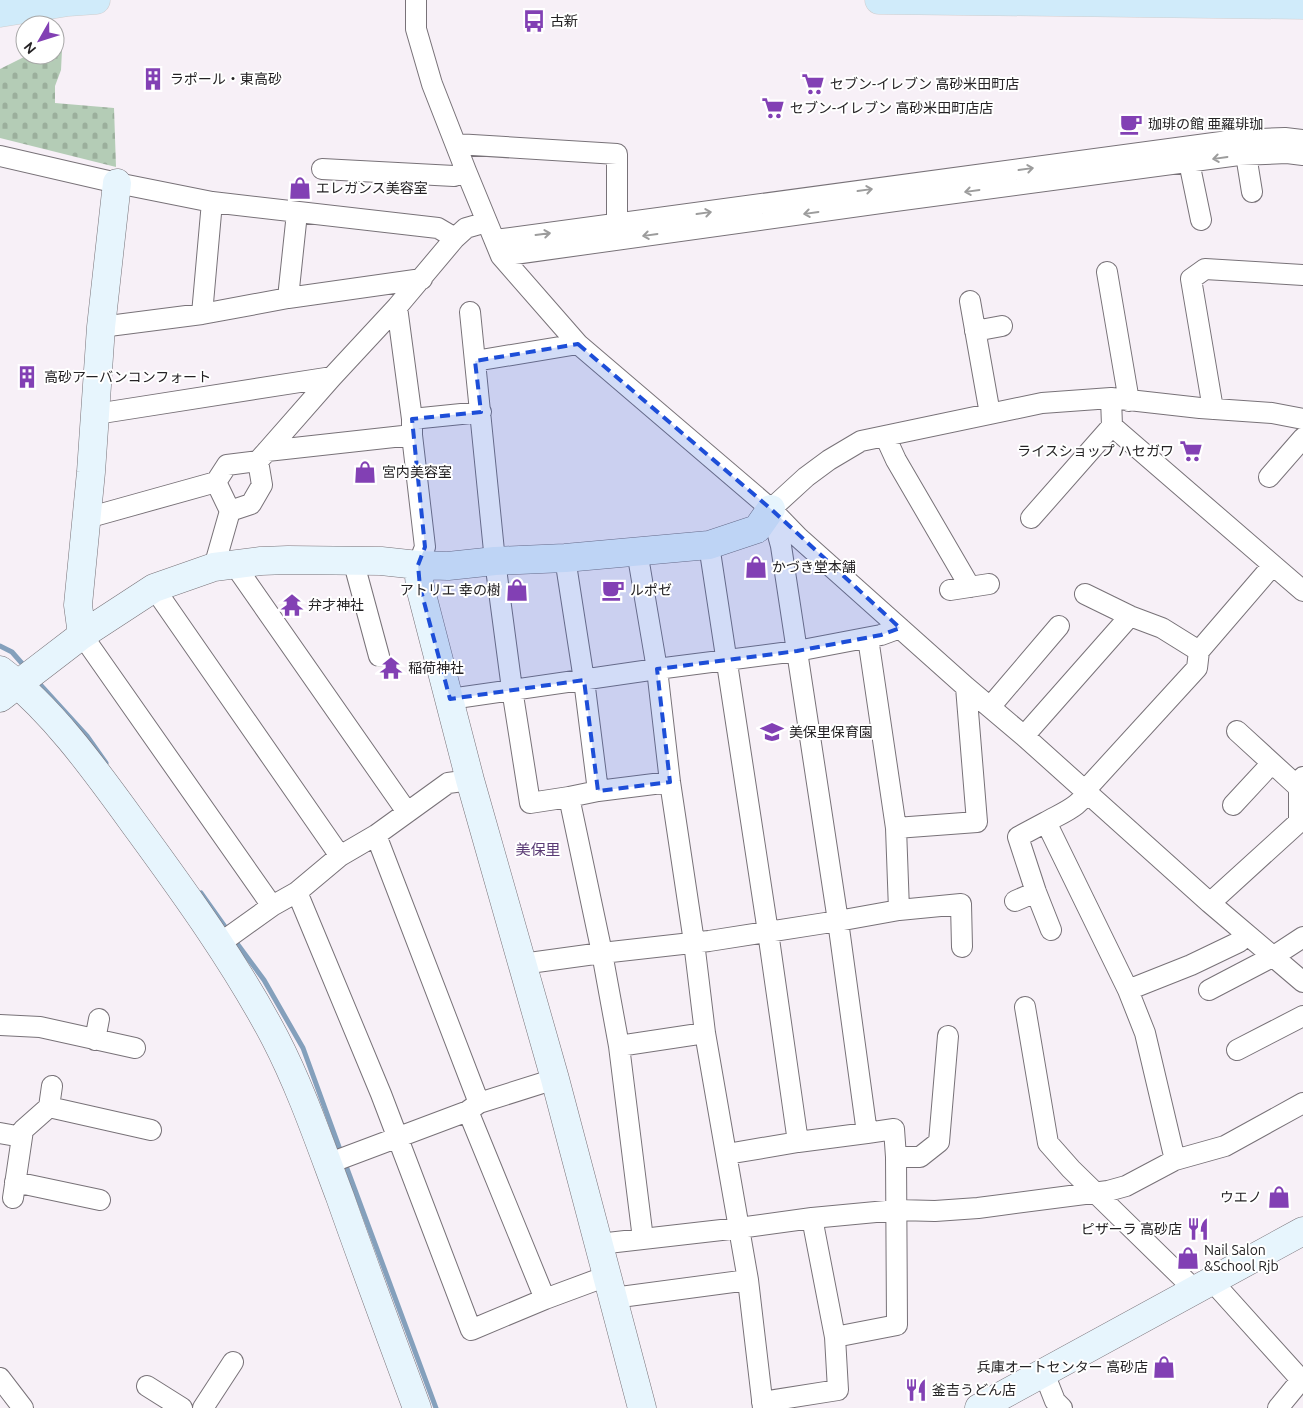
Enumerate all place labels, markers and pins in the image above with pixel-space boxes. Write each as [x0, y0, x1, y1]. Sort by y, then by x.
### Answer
bus stop icon: 古新 [521, 8, 547, 34]
place label: 古新 [550, 13, 578, 29]
building icon: ラポール・東高砂 [140, 66, 166, 92]
place label: ラポール・東高砂 [170, 71, 282, 87]
supermarket icon: セブン-イレブン 高砂米田町店 [800, 71, 826, 97]
place label: セブン-イレブン 高砂米田町店 [830, 76, 1019, 92]
supermarket icon: セブン-イレブン 高砂米田町店店 [760, 95, 786, 121]
place label: セブン-イレブン 高砂米田町店店 [790, 100, 993, 116]
cafe icon: 珈琲の館 亜羅琲珈 [1118, 111, 1144, 137]
place label: 珈琲の館 亜羅琲珈 [1148, 116, 1263, 132]
shop icon: エレガンス美容室 [287, 175, 313, 201]
place label: エレガンス美容室 [316, 180, 428, 196]
building icon: 高砂アーバンコンフォート [14, 364, 40, 390]
place label: 高砂アーバンコンフォート [44, 369, 211, 385]
supermarket icon: ライスショップ ハセガワ [1178, 438, 1204, 464]
place label: ライスショップ ハセガワ [1017, 443, 1174, 459]
shop icon: 宮内美容室 [352, 459, 378, 485]
place label: 宮内美容室 [382, 464, 452, 480]
shop icon: かづき堂本舗 [743, 554, 769, 580]
place label: かづき堂本舗 [772, 559, 856, 575]
shop icon: アトリエ 幸の樹 [504, 577, 530, 603]
cafe icon: ルポゼ [600, 577, 626, 603]
place label: アトリエ 幸の樹 [400, 582, 501, 598]
place label: ルポゼ [630, 582, 672, 598]
temple icon: 弁才神社 [279, 592, 305, 618]
place label: 弁才神社 [308, 597, 364, 613]
temple icon: 稲荷神社 [378, 655, 404, 681]
place label: 稲荷神社 [408, 660, 464, 676]
school or university icon: 美保里保育園 [759, 719, 785, 745]
place label: 美保里保育園 [789, 724, 873, 740]
shop icon: ウエノ [1266, 1184, 1292, 1210]
place label: ウエノ [1220, 1189, 1262, 1205]
restaurant icon: ピザーラ 高砂店 [1185, 1216, 1211, 1242]
place label: ピザーラ 高砂店 [1081, 1221, 1182, 1237]
place label: Nail Salon &School Rjb [1204, 1242, 1279, 1274]
shop icon: Nail Salon &School Rjb [1175, 1245, 1201, 1271]
shop icon: 兵庫オートセンター 高砂店 [1151, 1354, 1177, 1380]
place label: 兵庫オートセンター 高砂店 [977, 1359, 1148, 1375]
restaurant icon: 釜吉うどん店 [903, 1377, 929, 1403]
place label: 釜吉うどん店 [932, 1382, 1016, 1398]

